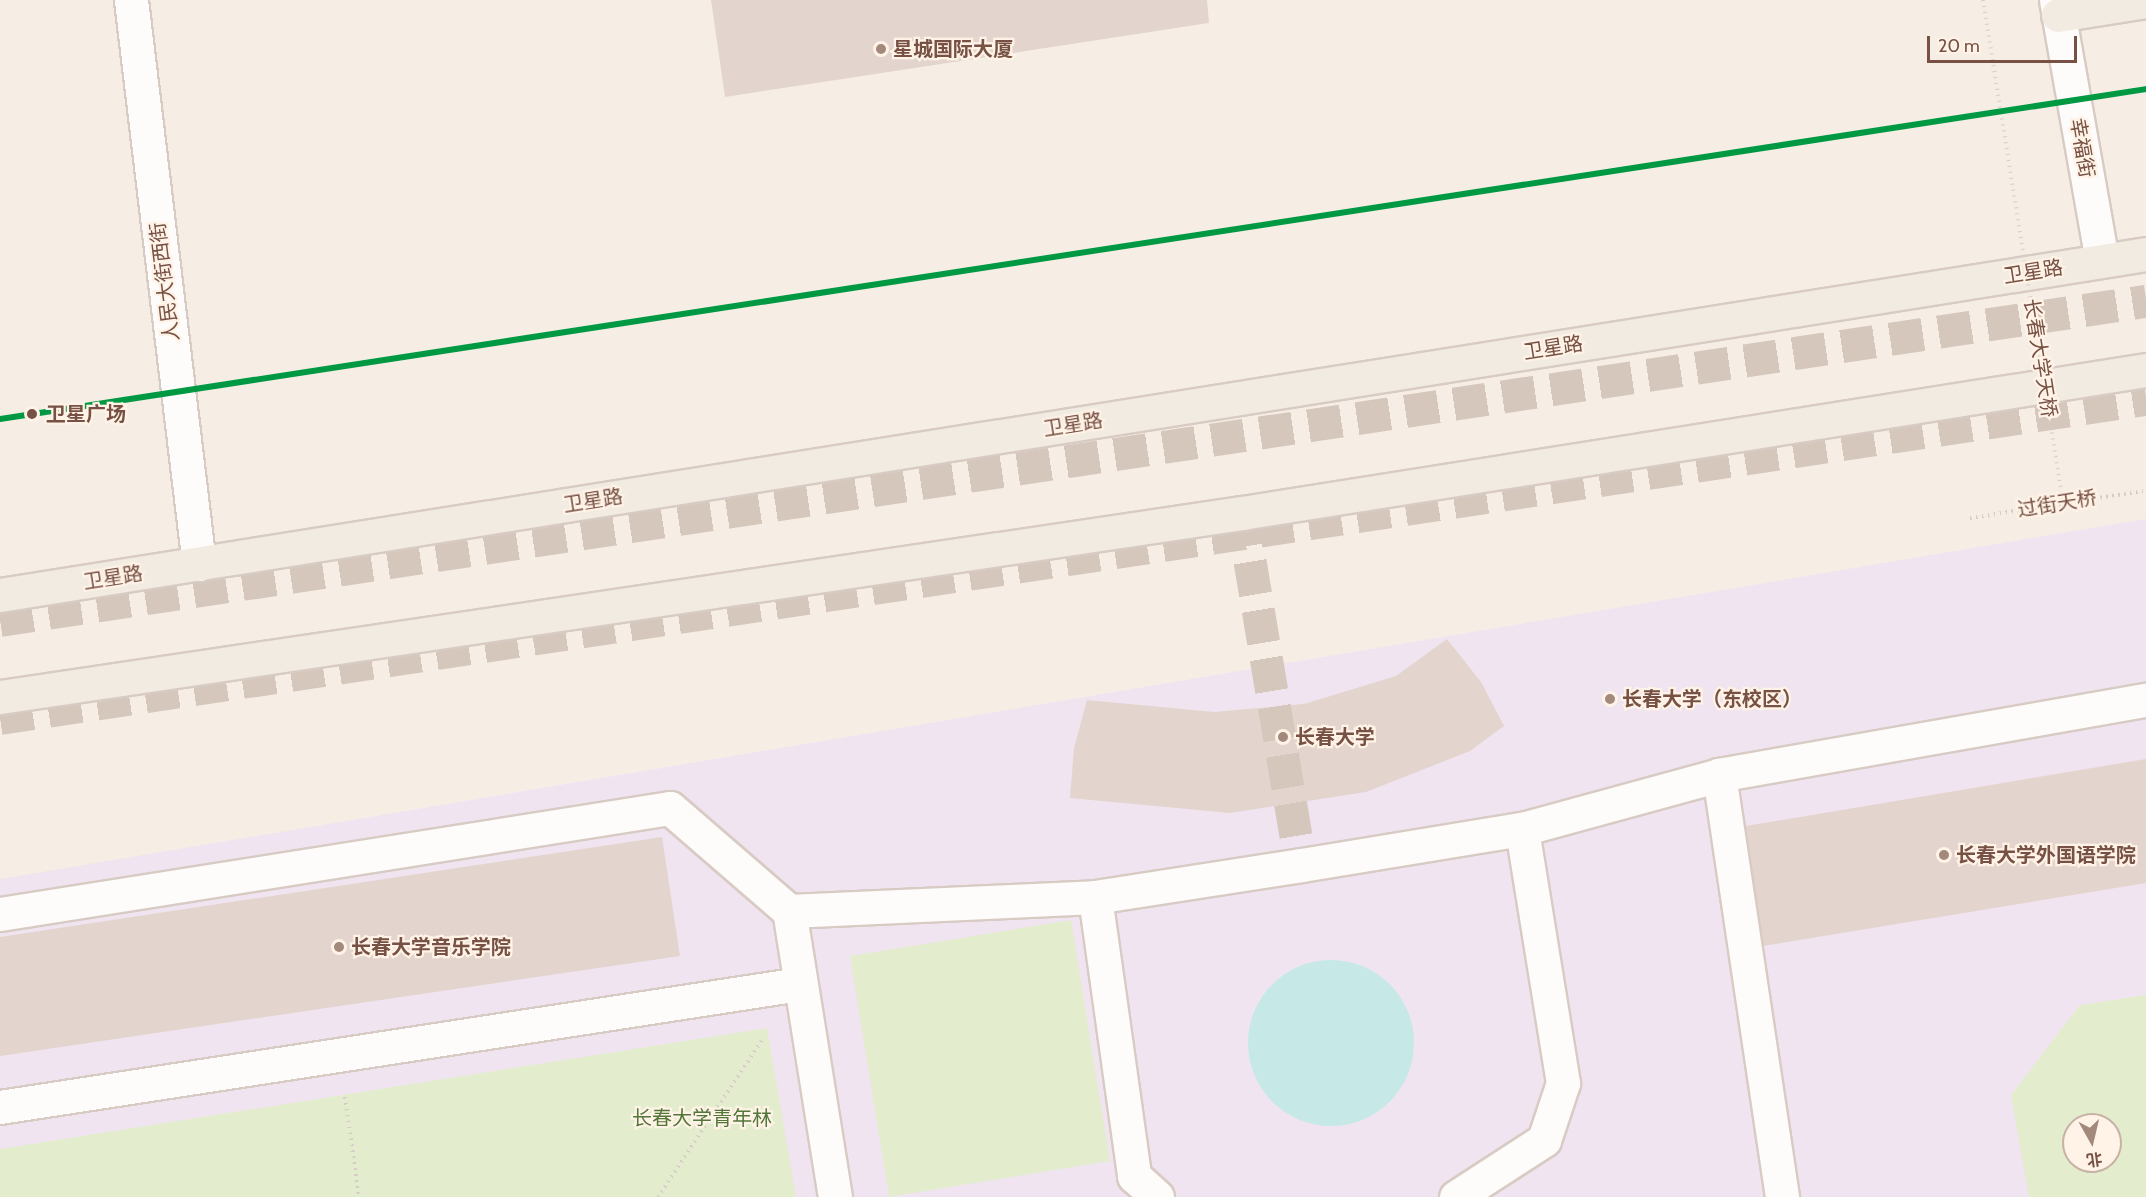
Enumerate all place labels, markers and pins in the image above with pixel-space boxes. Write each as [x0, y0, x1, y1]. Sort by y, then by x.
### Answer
place label: 星城国际大厦 [893, 37, 1013, 61]
marker: 星城国际大厦 [874, 42, 888, 56]
place label: 卫星广场 [46, 402, 126, 426]
marker: 卫星广场 [23, 405, 41, 423]
place label: 长春大学（东校区） [1622, 687, 1802, 711]
marker: 长春大学（东校区） [1603, 692, 1617, 706]
place label: 长春大学 [1295, 725, 1375, 749]
marker: 长春大学 [1276, 730, 1290, 744]
place label: 长春大学外国语学院 [1956, 843, 2136, 867]
marker: 长春大学外国语学院 [1937, 848, 1951, 862]
place label: 长春大学音乐学院 [351, 935, 511, 959]
marker: 长春大学音乐学院 [332, 940, 346, 954]

